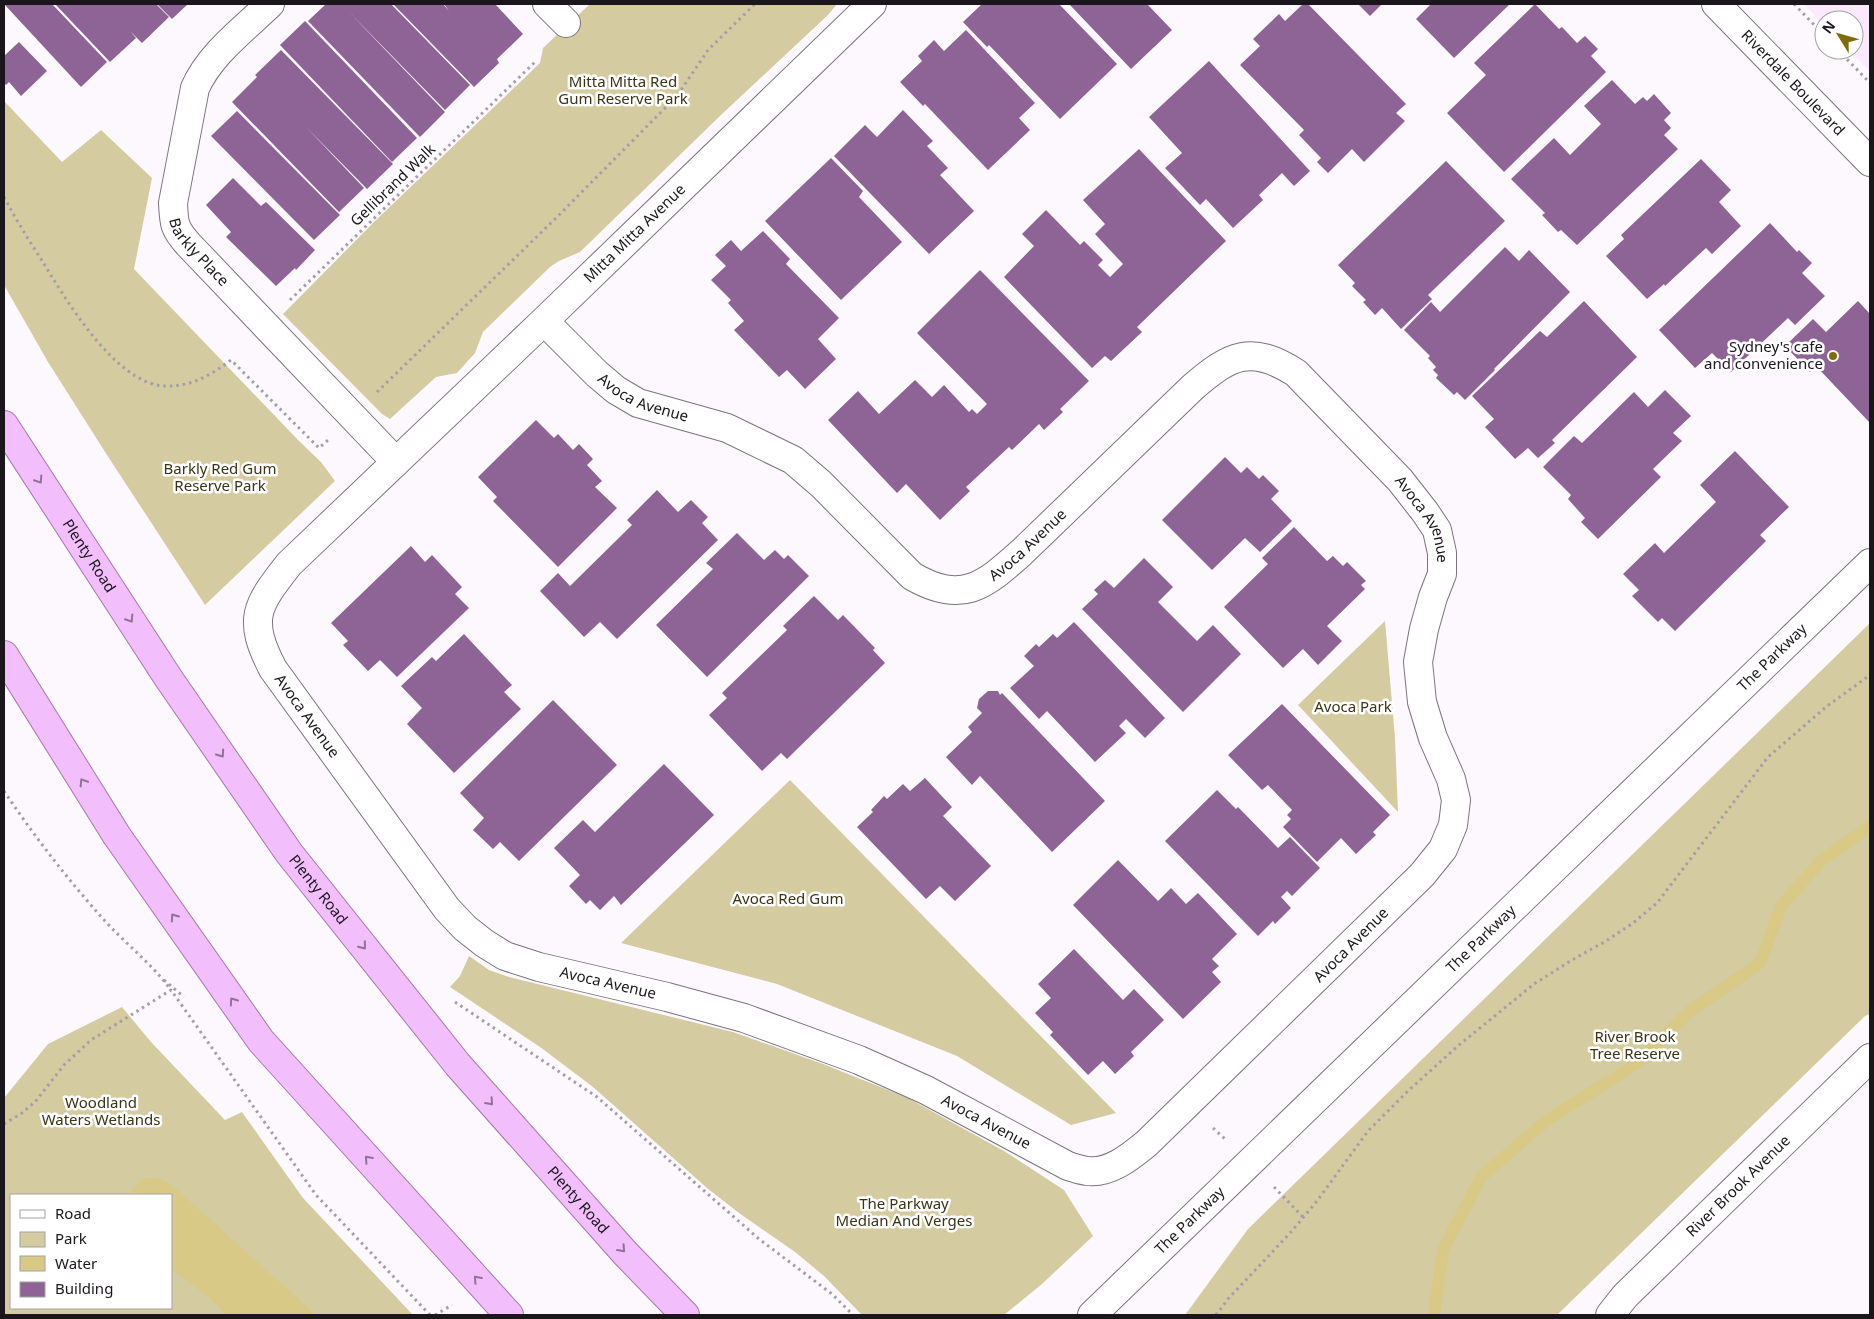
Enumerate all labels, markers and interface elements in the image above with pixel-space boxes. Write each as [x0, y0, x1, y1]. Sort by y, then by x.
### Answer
north arrow [1814, 10, 1864, 60]
text: N [1817, 17, 1839, 37]
street label: Riverdale Boulevard [1737, 25, 1850, 139]
park label: Mitta Mitta Red Gum Reserve Park [558, 71, 688, 108]
street label: Gellibrand Walk [345, 139, 439, 230]
street label: Mitta Mitta Avenue [579, 179, 689, 286]
street label: Barkly Place [165, 216, 234, 290]
place label: Sydney's cafe and convenience [1704, 336, 1823, 373]
marker: Sydney's cafe and convenience [1827, 350, 1839, 362]
street label: Avoca Avenue [594, 368, 691, 426]
park label: Barkly Red Gum Reserve Park [164, 458, 276, 495]
street label: Avoca Avenue [1391, 471, 1453, 563]
one-way arrow [33, 474, 42, 484]
street label: Avoca Avenue [984, 504, 1070, 585]
street label: Plenty Road [59, 515, 121, 596]
one-way arrow [123, 614, 133, 623]
street label: The Parkway [1732, 618, 1811, 695]
street label: Avoca Avenue [271, 670, 345, 761]
park label: Avoca Park [1314, 696, 1392, 716]
one-way arrow [214, 749, 224, 758]
one-way arrow [80, 778, 90, 787]
street label: Plenty Road [285, 850, 353, 928]
park label: Avoca Red Gum [733, 888, 843, 908]
street label: The Parkway [1441, 900, 1520, 977]
street label: Avoca Avenue [1308, 902, 1392, 986]
one-way arrow [171, 913, 180, 923]
one-way arrow [357, 940, 365, 949]
street label: Avoca Avenue [558, 961, 658, 1003]
one-way arrow [230, 997, 239, 1007]
park label: River Brook Tree Reserve [1590, 1026, 1680, 1063]
street label: Avoca Avenue [938, 1089, 1035, 1153]
park label: Woodland Waters Wetlands [42, 1092, 160, 1129]
one-way arrow [485, 1096, 494, 1105]
street label: River Brook Avenue [1681, 1130, 1794, 1241]
one-way arrow [364, 1155, 373, 1164]
street label: Plenty Road [543, 1161, 614, 1237]
street label: The Parkway [1150, 1181, 1228, 1258]
park label: The Parkway Median And Verges [836, 1193, 972, 1230]
legend [10, 1194, 172, 1309]
text: Road [55, 1203, 91, 1223]
text: Park [55, 1228, 87, 1248]
one-way arrow [616, 1244, 625, 1253]
text: Water [55, 1253, 97, 1273]
one-way arrow [473, 1276, 482, 1285]
text: Building [55, 1278, 113, 1298]

